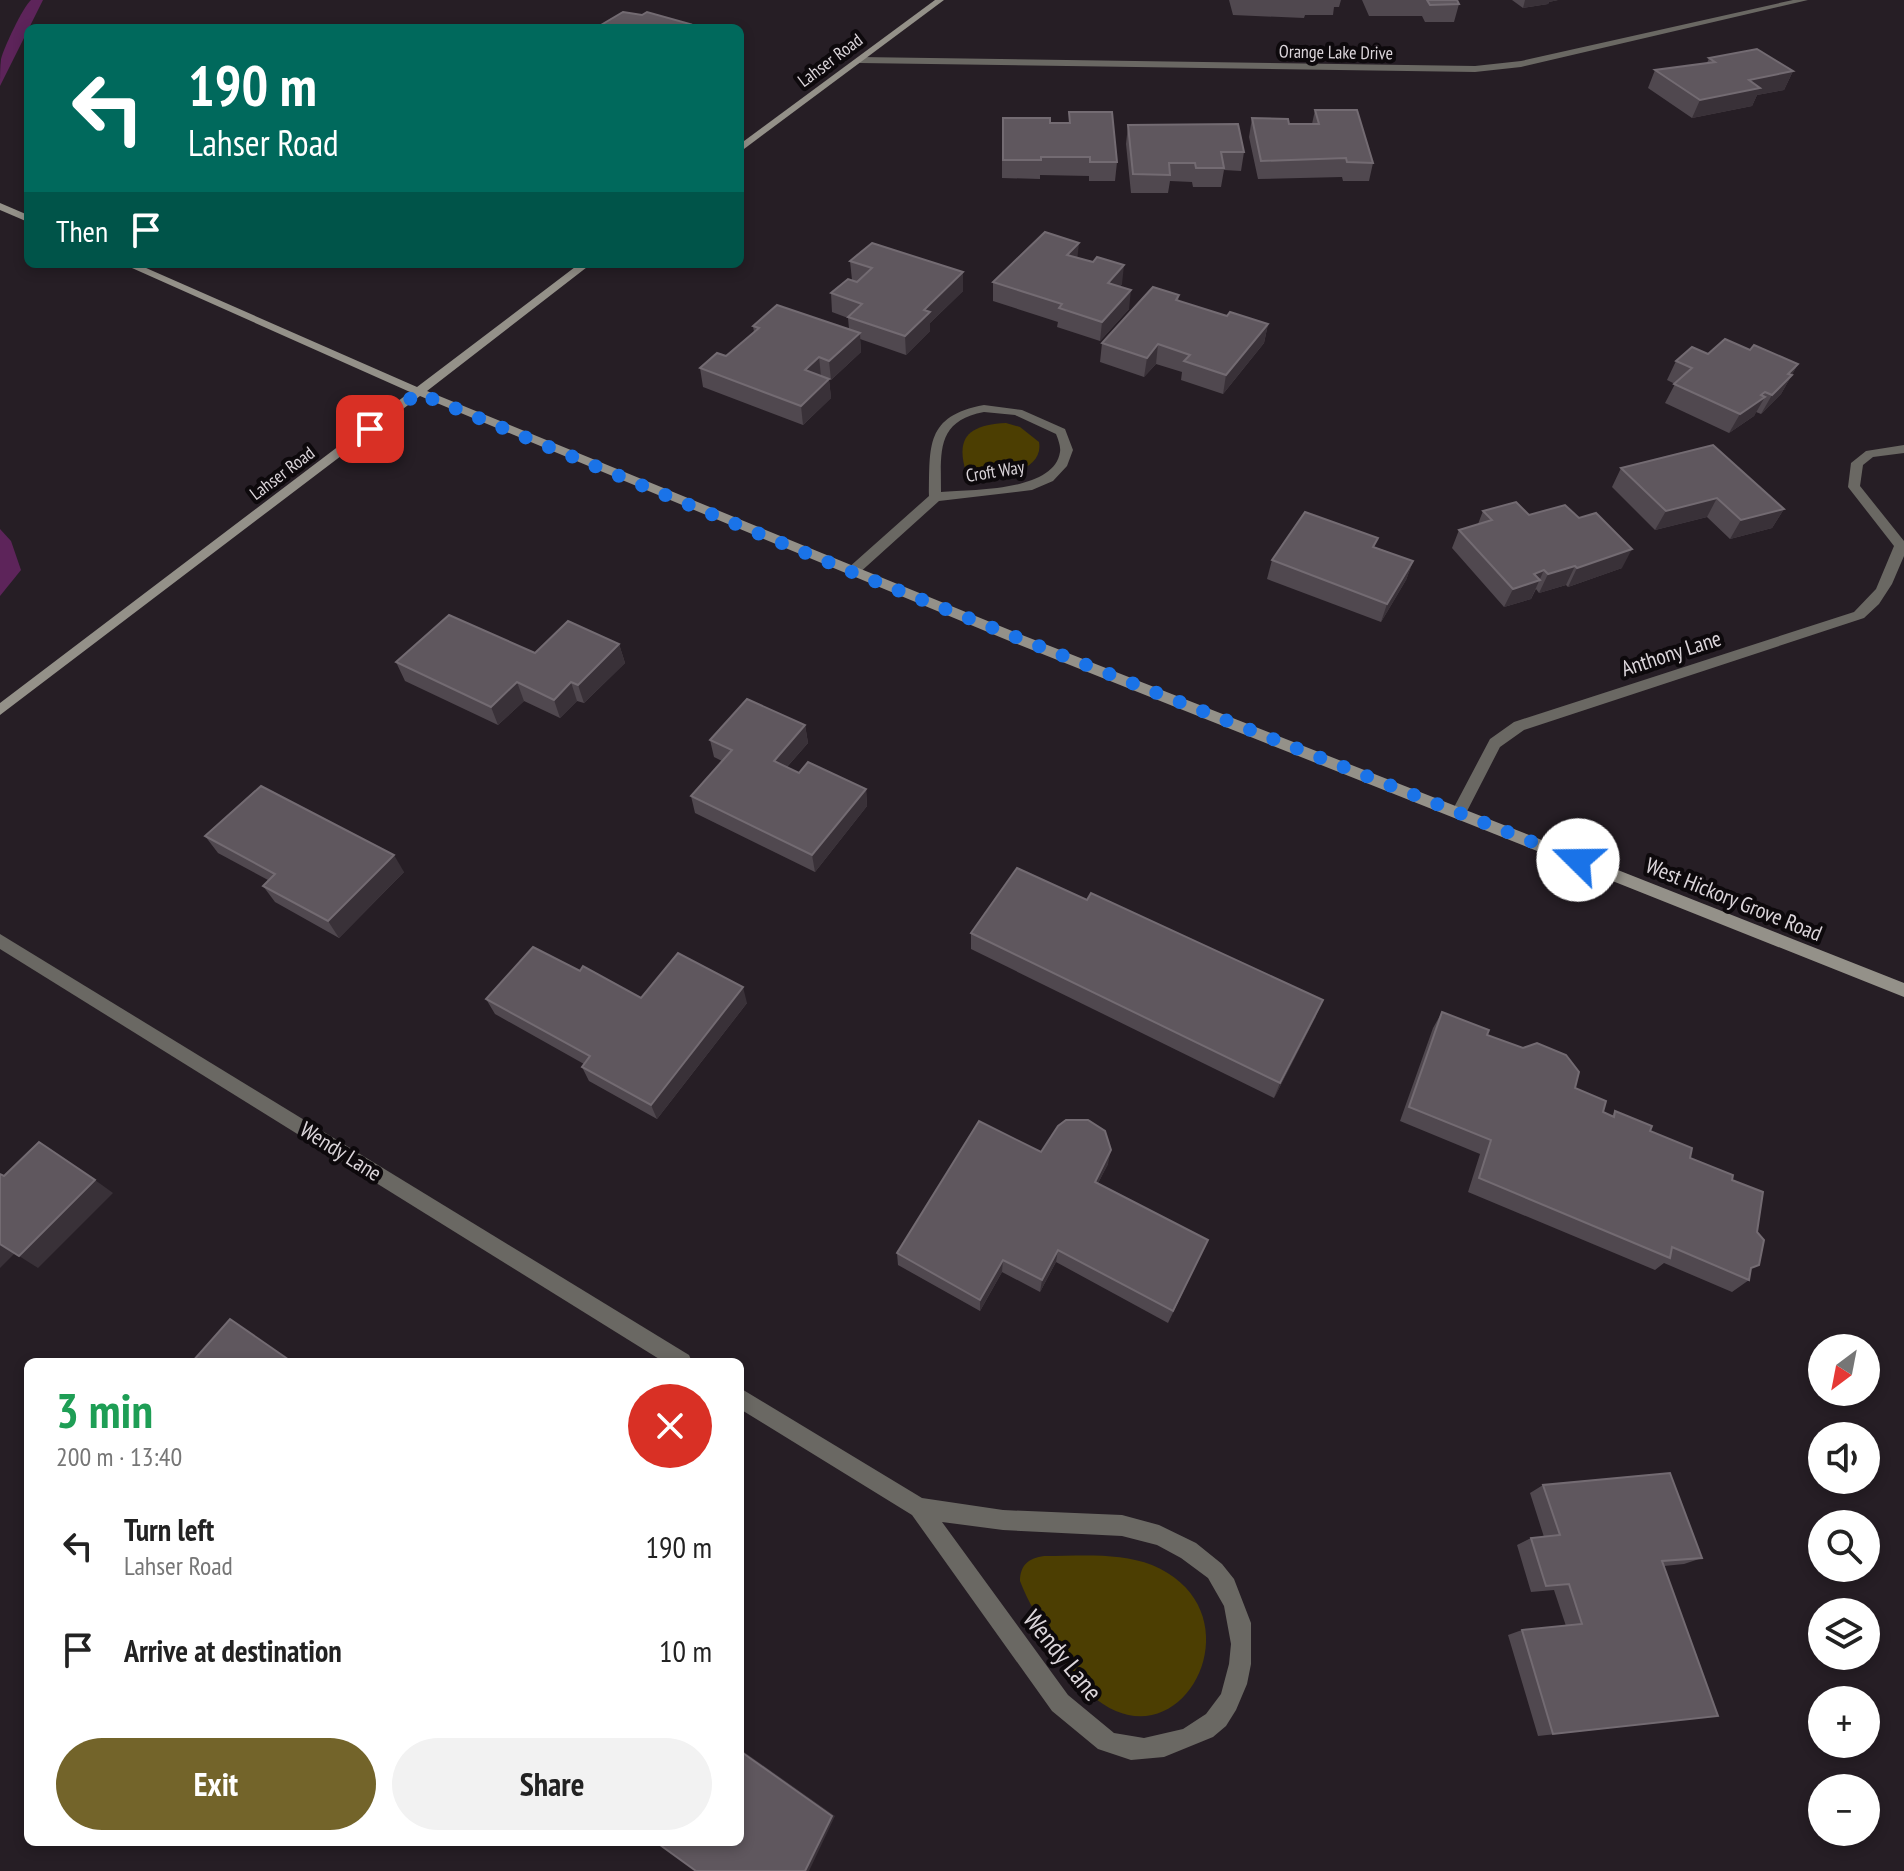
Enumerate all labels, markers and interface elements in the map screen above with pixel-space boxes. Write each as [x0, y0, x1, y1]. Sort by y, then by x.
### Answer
street label: Lahser Road [793, 28, 867, 92]
street label: Orange Lake Drive [1279, 40, 1393, 64]
text: 190 m [188, 49, 317, 121]
icon: left [56, 56, 160, 160]
text: Lahser Road [188, 119, 339, 166]
icon: arrive [124, 208, 168, 252]
text: Then [56, 211, 108, 250]
pin [336, 395, 404, 463]
icon: arrive [348, 407, 392, 451]
street label: Lahser Road [245, 441, 319, 505]
street label: Croft Way [964, 455, 1026, 487]
street label: Anthony Lane [1617, 624, 1725, 682]
position arrow [1536, 818, 1620, 902]
street label: West Hickory Grove Road [1642, 851, 1826, 947]
street label: Wendy Lane [295, 1115, 387, 1187]
north arrow [1808, 1334, 1880, 1406]
map controls [1808, 1334, 1880, 1846]
text: 3 min [56, 1379, 153, 1441]
button: close [628, 1384, 712, 1468]
button: sound [1808, 1422, 1880, 1494]
text: 200 m · 13:40 [56, 1440, 182, 1473]
text: Turn left [124, 1510, 214, 1549]
button: search [1808, 1510, 1880, 1582]
icon: left [56, 1524, 100, 1568]
text: 190 m [646, 1527, 712, 1566]
text: Lahser Road [124, 1549, 233, 1582]
button: layers [1808, 1598, 1880, 1670]
street label: Wendy Lane [1016, 1603, 1110, 1707]
icon: arrive [56, 1628, 100, 1672]
text: Arrive at destination [124, 1631, 342, 1670]
text: 10 m [659, 1631, 712, 1670]
button: + [1808, 1686, 1880, 1758]
button: Exit [56, 1738, 376, 1830]
button: Share [392, 1738, 712, 1830]
button: − [1808, 1774, 1880, 1846]

